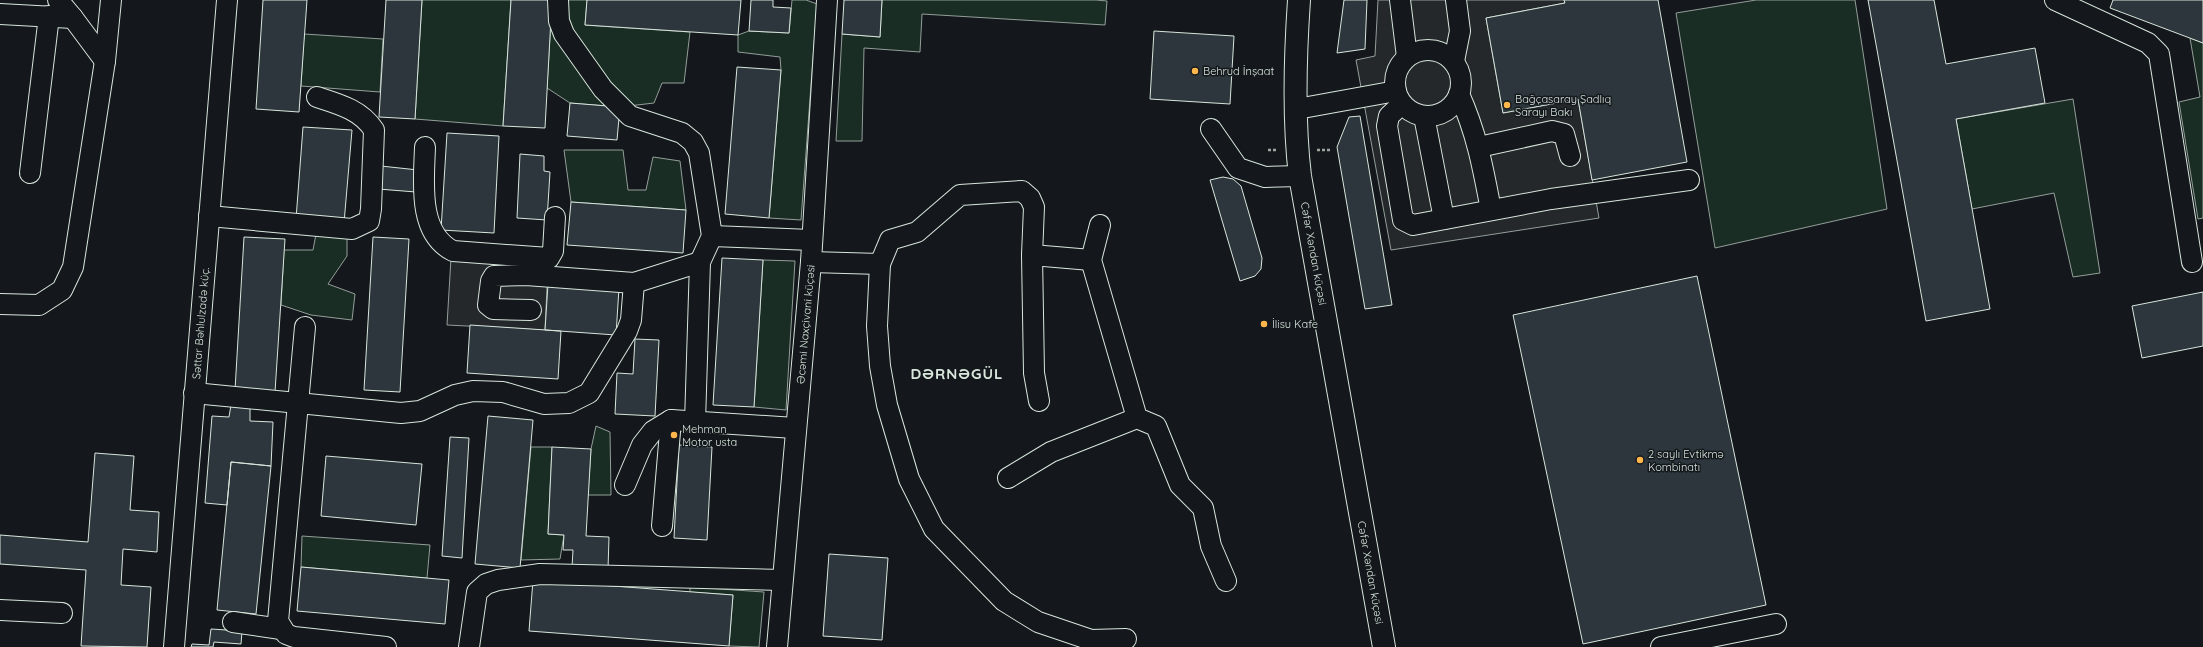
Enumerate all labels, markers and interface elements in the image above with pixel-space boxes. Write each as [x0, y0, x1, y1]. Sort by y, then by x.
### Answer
place label: Behrud İnşaat [1203, 64, 1274, 78]
marker: Behrud İnşaat [1190, 66, 1200, 76]
place label: Bağçasaray Şadlıq Sarayı Bakı [1515, 92, 1611, 119]
marker: Bağçasaray Şadlıq Sarayı Bakı [1502, 100, 1512, 110]
street label: Cəfər Xəndan küçəsi [1298, 201, 1330, 306]
street label: Əcəmi Naxçivani küçəsi [793, 264, 818, 384]
street label: Səttar Bəhlulzadə küç. [189, 266, 212, 380]
place label: İlisu Kafe [1272, 317, 1318, 331]
marker: İlisu Kafe [1259, 319, 1269, 329]
district label: DƏRNƏGÜL [911, 364, 1003, 383]
place label: Mehman Motor usta [682, 422, 737, 449]
marker: Mehman Motor usta [669, 430, 679, 440]
place label: 2 saylı Evtikmə Kombinatı [1648, 447, 1724, 474]
marker: 2 saylı Evtikmə Kombinatı [1635, 455, 1645, 465]
street label: Cəfər Xəndan küçəsi [1355, 520, 1387, 625]

